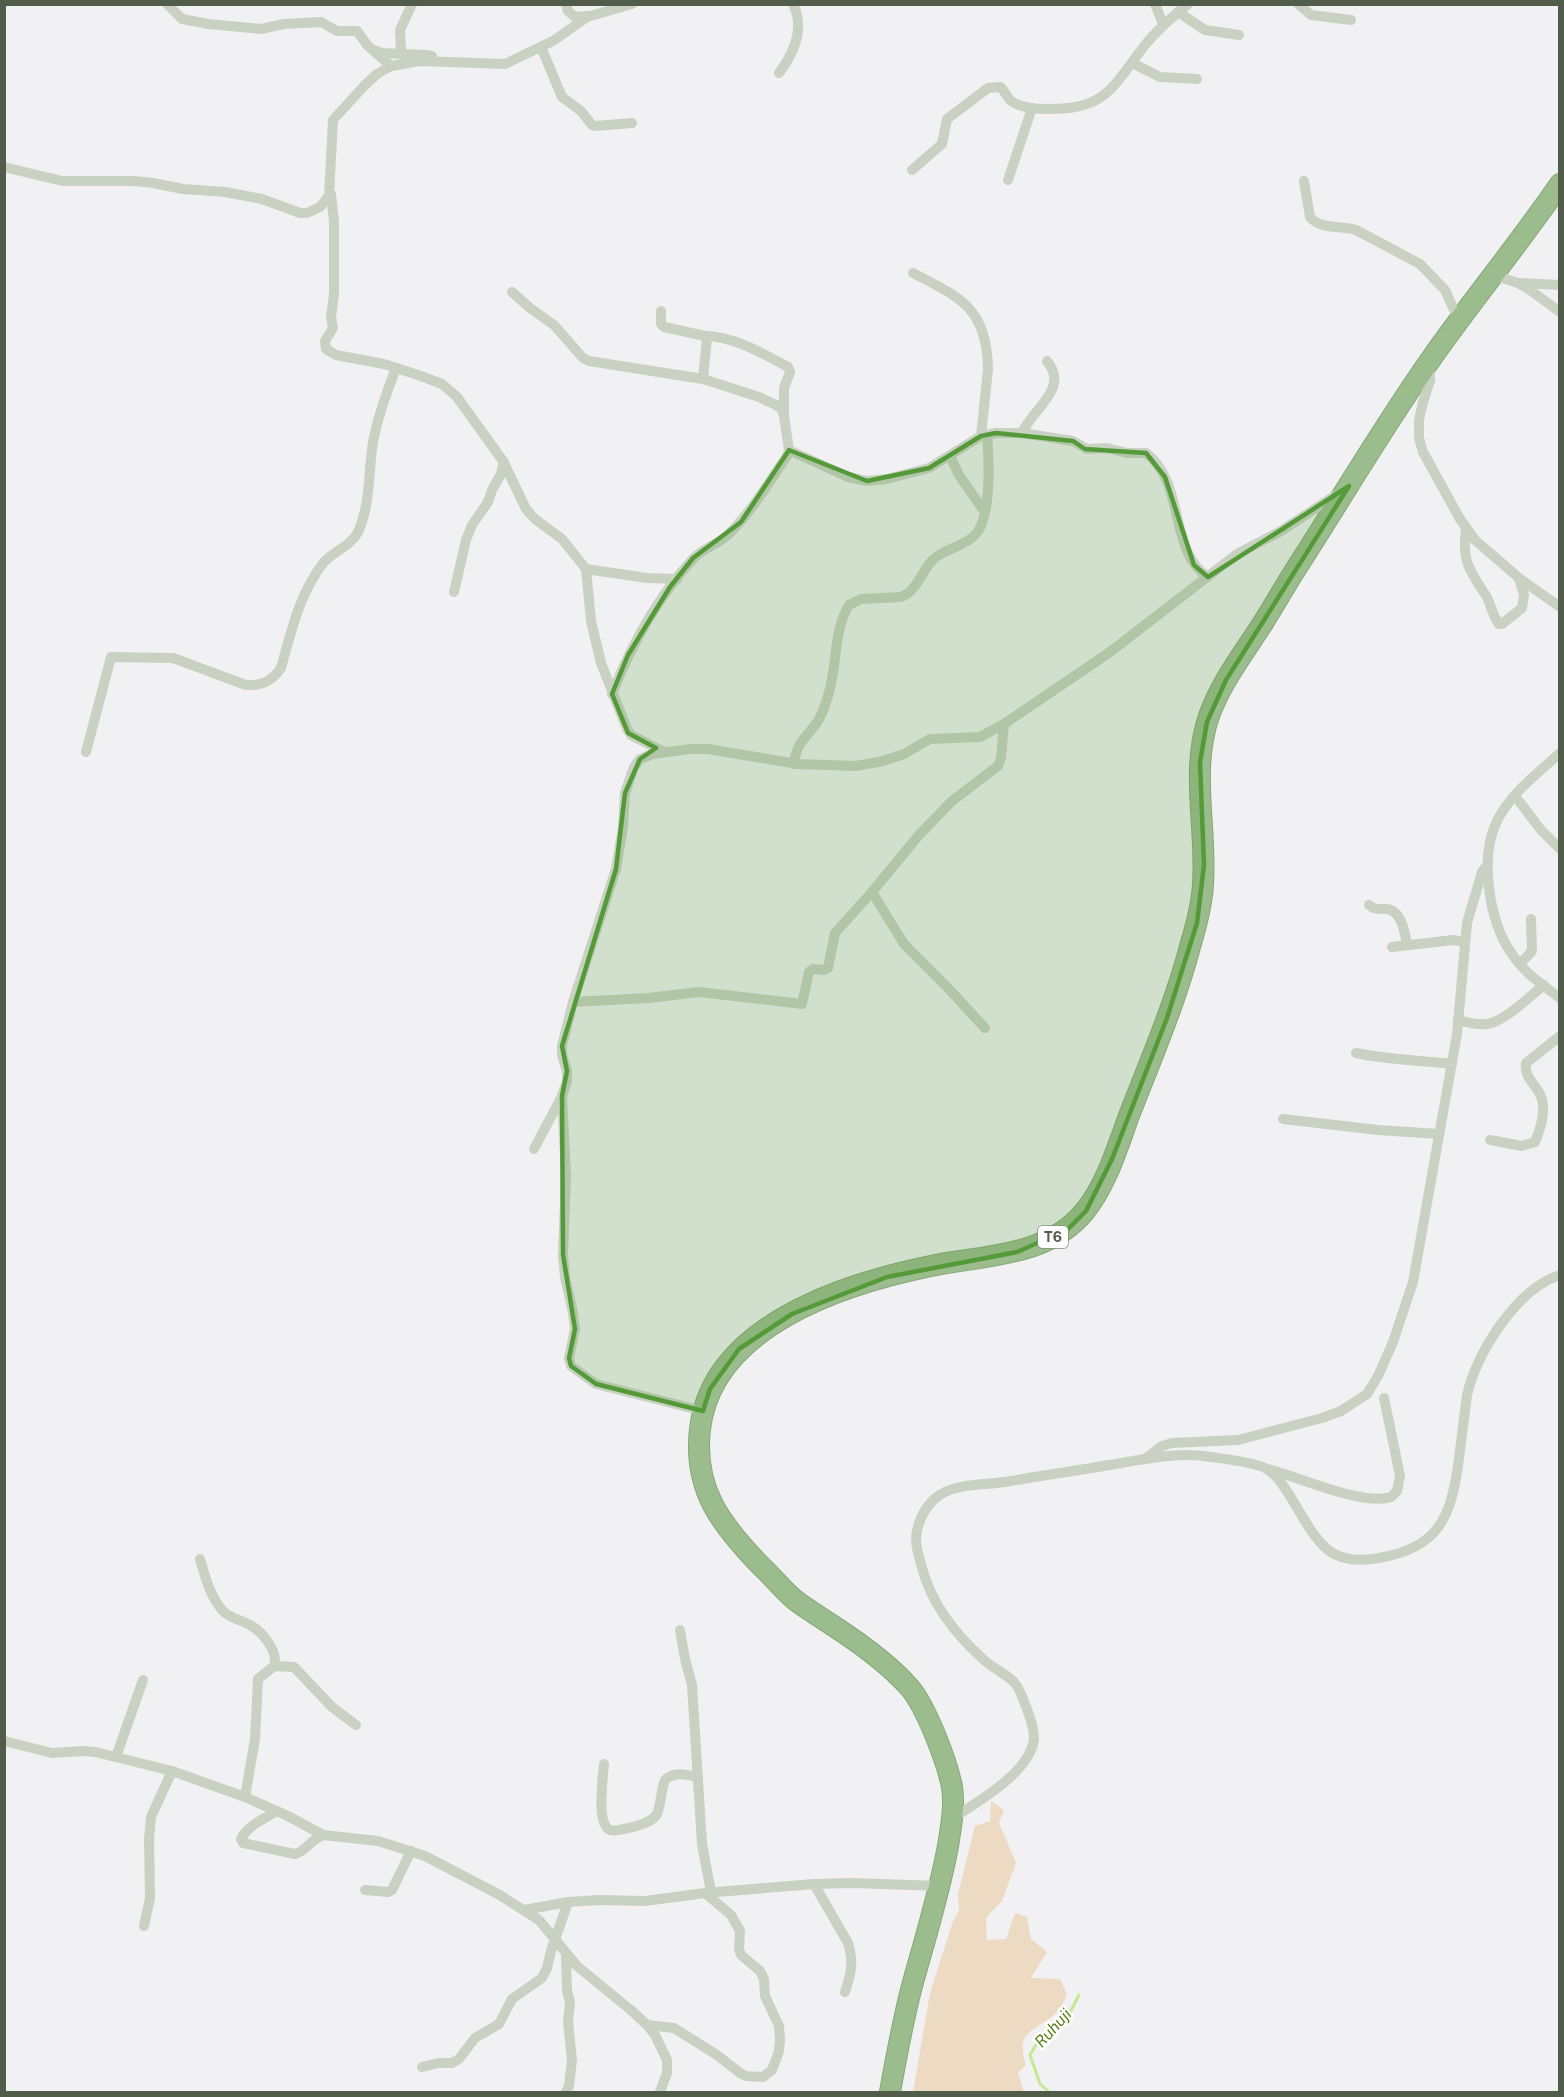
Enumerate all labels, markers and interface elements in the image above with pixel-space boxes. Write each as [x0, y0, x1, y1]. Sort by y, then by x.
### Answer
road number: T6 [1038, 1226, 1068, 1248]
water label: Ruhuji [1031, 2005, 1075, 2051]

